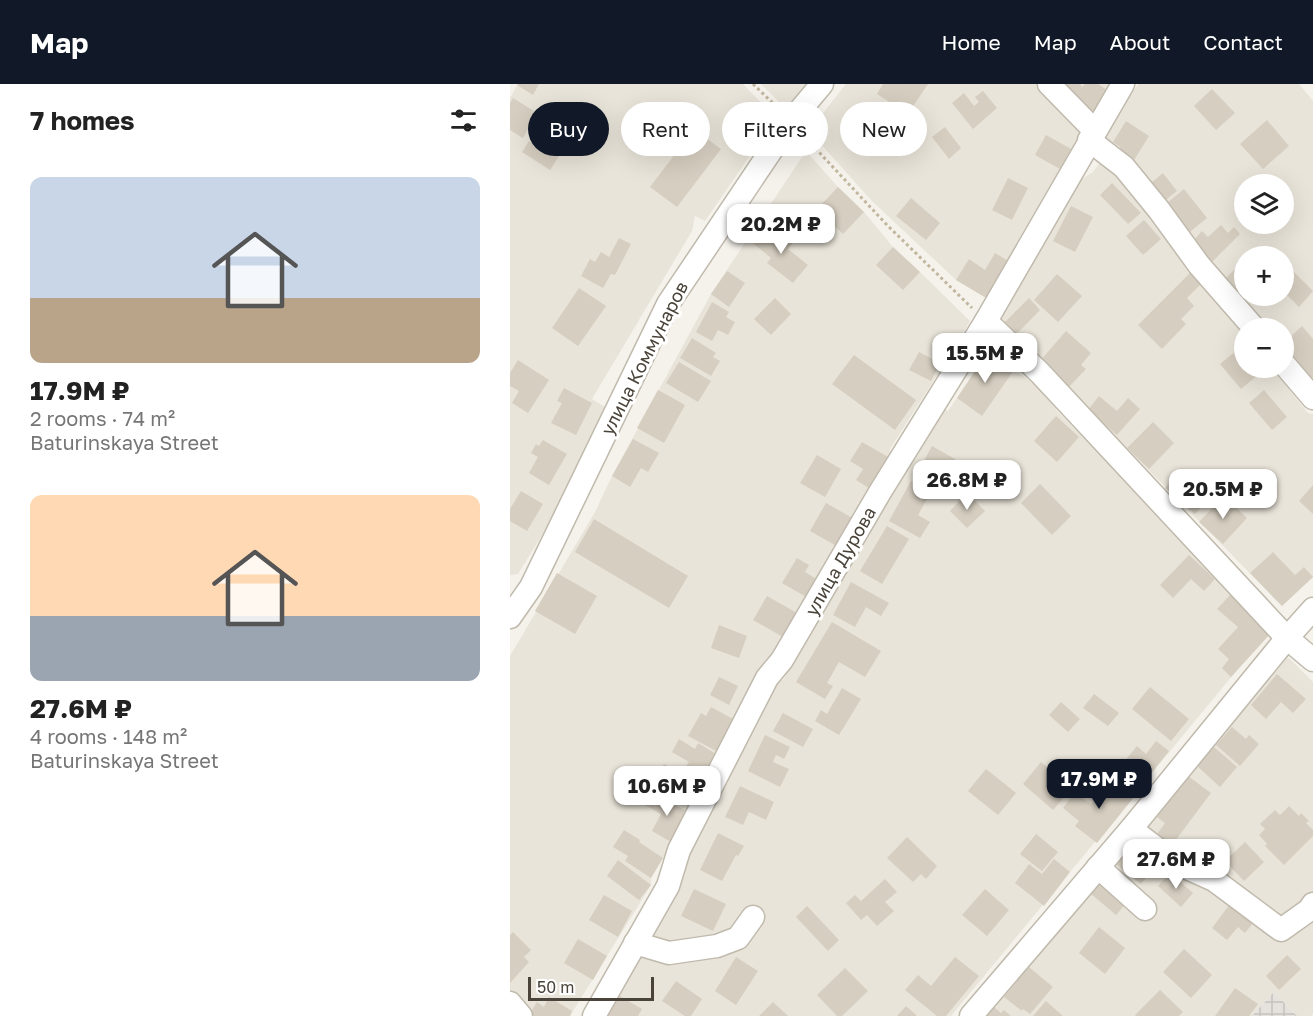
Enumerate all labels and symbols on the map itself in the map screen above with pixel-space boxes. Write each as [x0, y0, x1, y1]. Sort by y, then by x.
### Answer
pin: 20.2M ₽ [726, 204, 836, 255]
street label: улица Коммунаров [596, 278, 692, 438]
pin: 15.5M ₽ [930, 333, 1040, 384]
pin: 26.8M ₽ [912, 460, 1022, 511]
pin: 20.5M ₽ [1168, 469, 1278, 520]
street label: улица Дурова [800, 503, 880, 619]
pin: 17.9M ₽ [1044, 759, 1154, 810]
pin: 10.6M ₽ [612, 766, 722, 817]
pin: 27.6M ₽ [1121, 839, 1231, 890]
scale bar [528, 974, 654, 1002]

